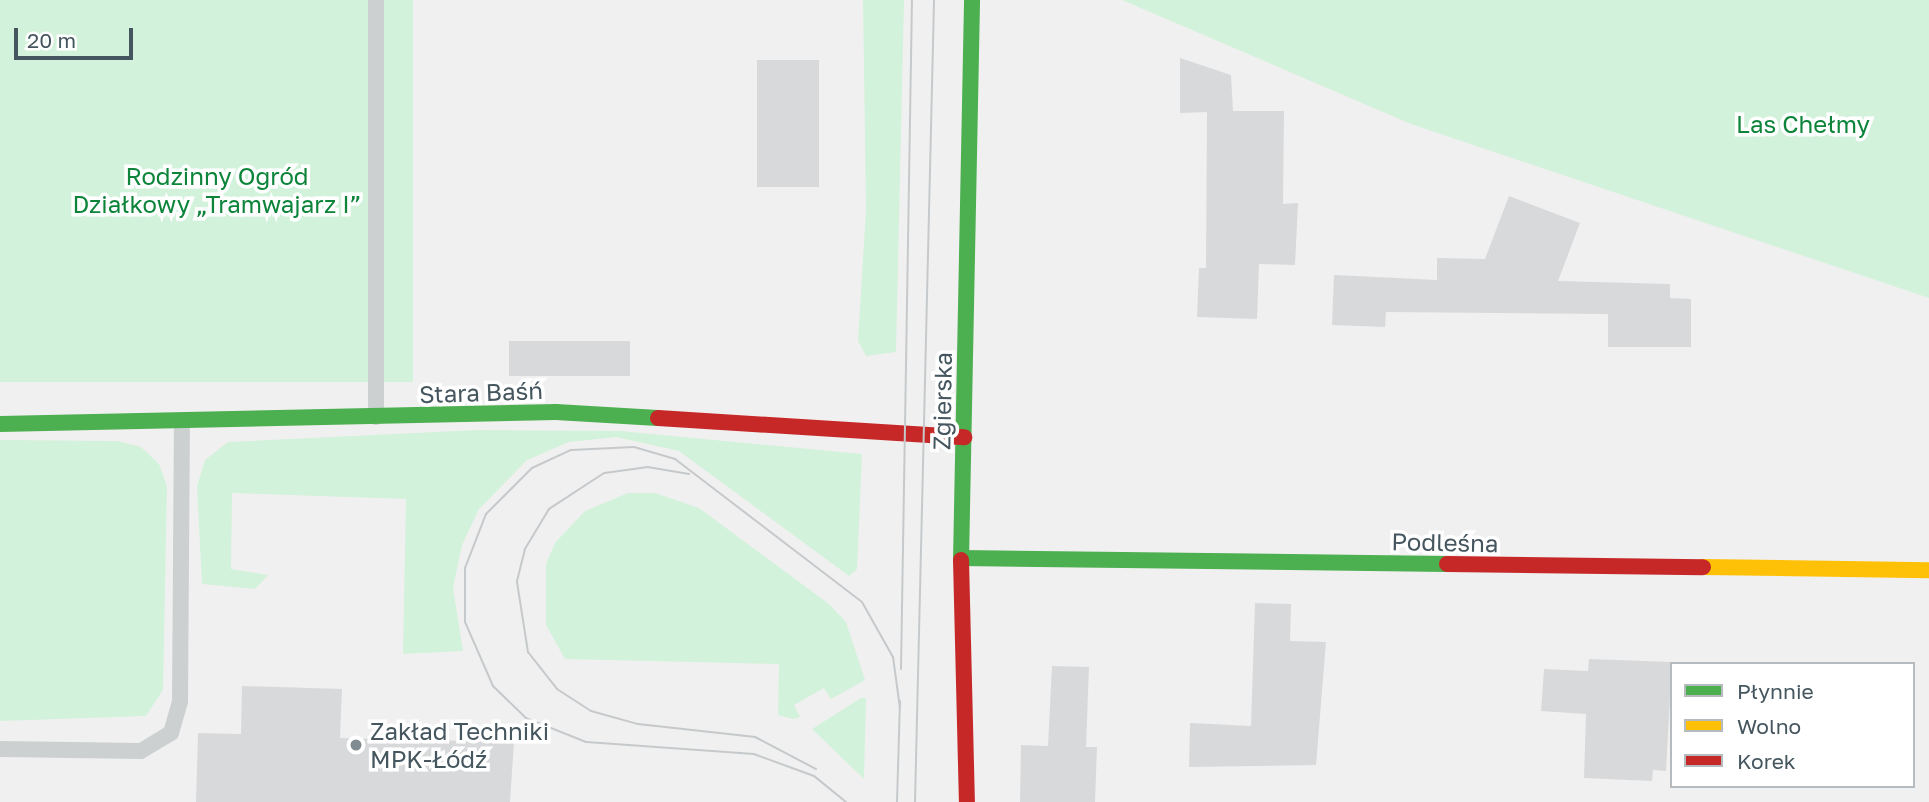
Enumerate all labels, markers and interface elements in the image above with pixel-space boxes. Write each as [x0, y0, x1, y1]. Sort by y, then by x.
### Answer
scale bar [18, 14, 136, 58]
text: 20 m [27, 27, 76, 53]
park label: Las Chełmy [1736, 110, 1870, 138]
park label: Rodzinny Ogród Działkowy „Tramwajarz I” [73, 162, 361, 218]
street label: Zgierska [927, 352, 957, 450]
street label: Stara Baśń [419, 375, 543, 409]
street label: Podleśna [1391, 527, 1499, 557]
legend [1670, 662, 1915, 788]
text: Płynnie [1737, 678, 1814, 704]
text: Wolno [1737, 713, 1801, 739]
place label: Zakład Techniki MPK-Łódź [370, 717, 549, 773]
marker: Zakład Techniki MPK-Łódź [348, 737, 364, 753]
text: Korek [1737, 748, 1796, 774]

